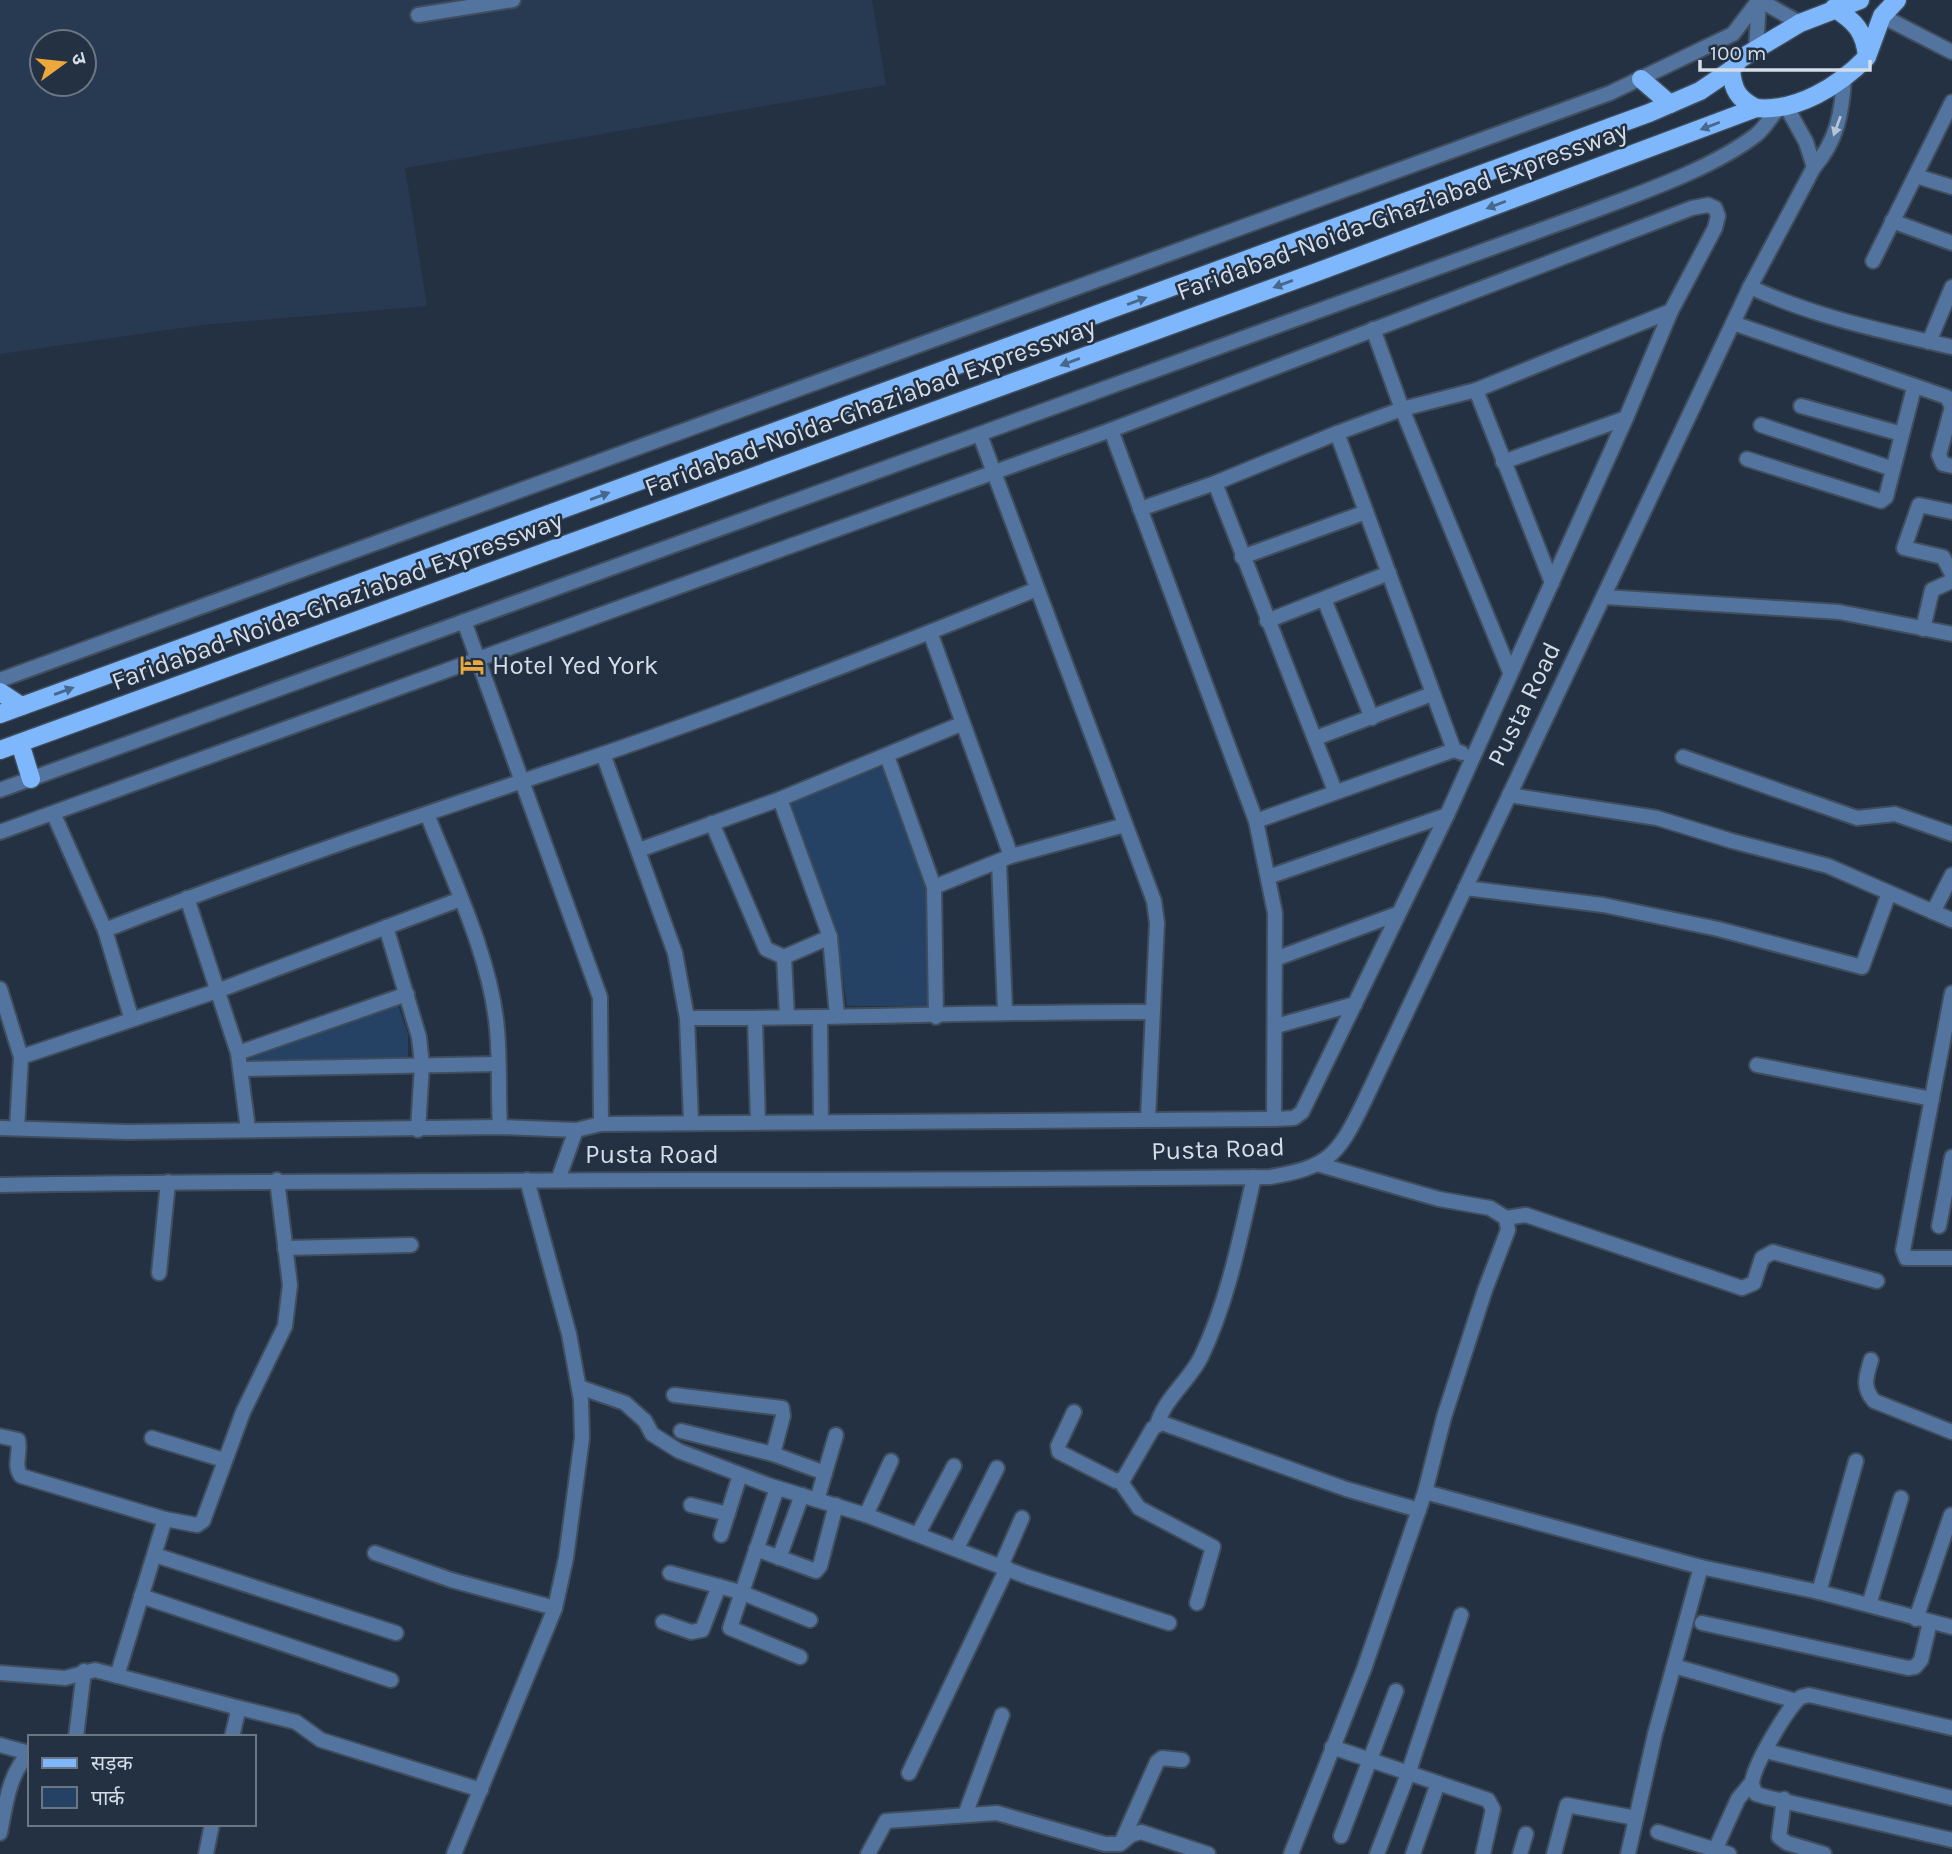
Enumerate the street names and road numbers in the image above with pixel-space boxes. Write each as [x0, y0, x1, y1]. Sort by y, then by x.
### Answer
street label: Faridabad-Noida-Ghaziabad Expressway [1172, 115, 1632, 307]
street label: Faridabad-Noida-Ghaziabad Expressway [640, 311, 1100, 503]
street label: Faridabad-Noida-Ghaziabad Expressway [107, 505, 567, 697]
street label: Pusta Road [1481, 637, 1567, 771]
street label: Pusta Road [1151, 1131, 1285, 1167]
street label: Pusta Road [585, 1139, 719, 1170]

